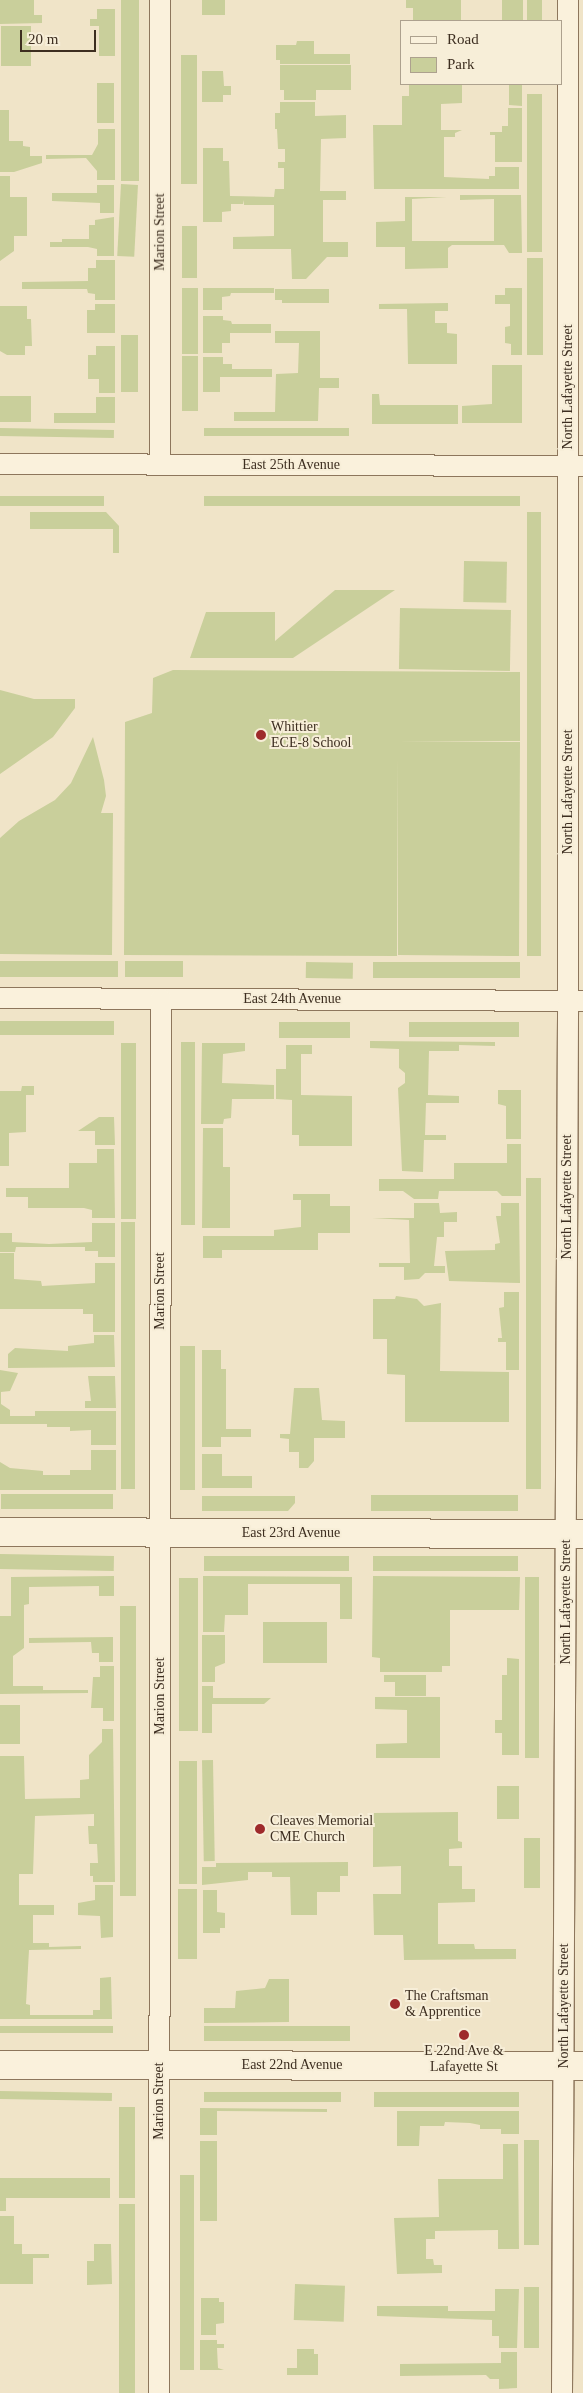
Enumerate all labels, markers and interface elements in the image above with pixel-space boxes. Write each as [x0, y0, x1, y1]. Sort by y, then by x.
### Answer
scale bar [22, 20, 99, 52]
legend [400, 20, 563, 85]
text: 20 m [28, 31, 58, 47]
text: Road [447, 31, 479, 47]
text: Park [447, 56, 475, 72]
street label: Marion Street [152, 193, 168, 271]
street label: North Lafayette Street [560, 324, 576, 450]
street label: East 25th Avenue [242, 457, 340, 473]
place label: Whittier ECE-8 School [271, 719, 351, 752]
marker: Whittier ECE-8 School [255, 729, 267, 741]
street label: North Lafayette Street [560, 729, 576, 855]
street label: East 24th Avenue [243, 991, 341, 1007]
street label: North Lafayette Street [559, 1134, 575, 1260]
street label: Marion Street [152, 1252, 168, 1330]
street label: East 23rd Avenue [241, 1525, 341, 1541]
street label: North Lafayette Street [558, 1539, 574, 1665]
street label: Marion Street [152, 1657, 168, 1735]
place label: Cleaves Memorial CME Church [270, 1813, 373, 1845]
marker: Cleaves Memorial CME Church [254, 1823, 266, 1835]
street label: North Lafayette Street [556, 1943, 572, 2069]
place label: The Craftsman & Apprentice [405, 1988, 489, 2020]
marker: The Craftsman & Apprentice [389, 1998, 401, 2010]
marker: E 22nd Ave & Lafayette St [458, 2029, 470, 2041]
place label: E 22nd Ave & Lafayette St [424, 2043, 504, 2076]
street label: East 22nd Avenue [241, 2057, 343, 2073]
street label: Marion Street [151, 2062, 167, 2140]

